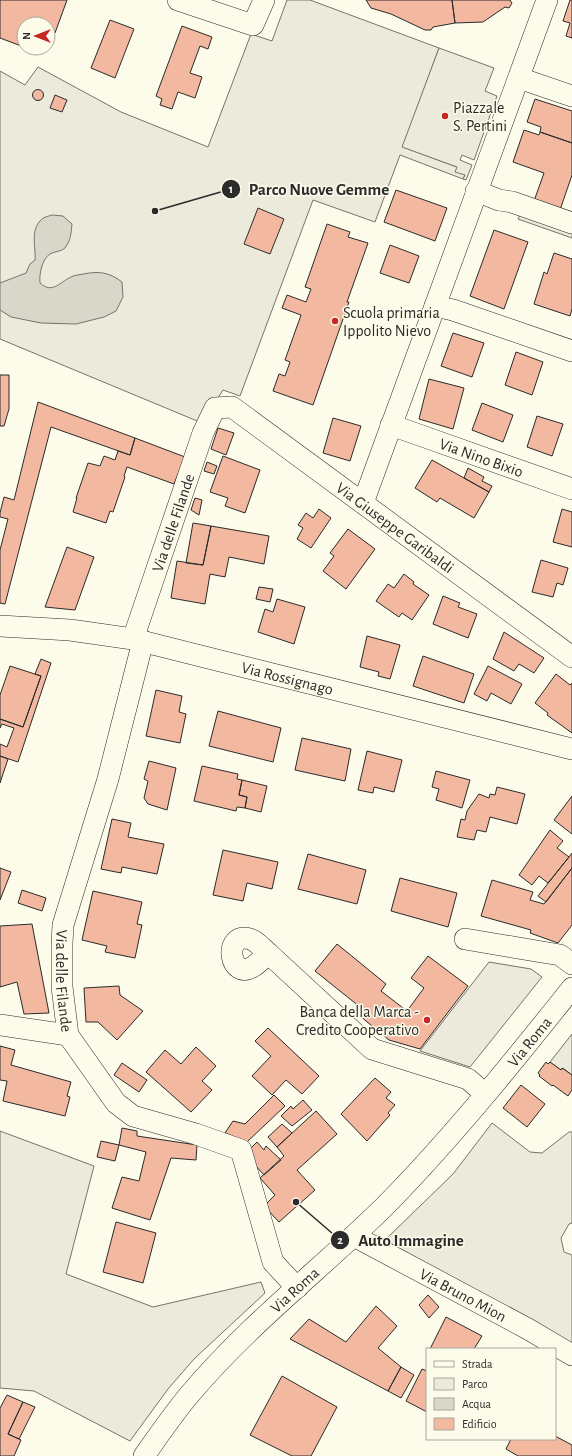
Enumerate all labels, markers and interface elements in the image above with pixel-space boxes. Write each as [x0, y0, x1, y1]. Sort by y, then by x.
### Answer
north arrow [16, 16, 56, 56]
text: N [21, 32, 32, 40]
place label: Piazzale S. Pertini [453, 100, 507, 134]
marker: Piazzale S. Pertini [440, 111, 450, 121]
callout: Parco Nuove Gemme [221, 175, 398, 204]
text: Parco Nuove Gemme [249, 181, 389, 198]
text: 1 [229, 183, 233, 195]
place label: Scuola primaria Ippolito Nievo [343, 305, 440, 339]
marker: Scuola primaria Ippolito Nievo [330, 316, 340, 326]
street label: Via Nino Bixio [437, 436, 525, 480]
street label: Via delle Filande [149, 472, 198, 574]
street label: Via Giuseppe Garibaldi [333, 479, 457, 576]
street label: Via Rossignago [240, 659, 335, 698]
street label: Via delle Filande [53, 929, 75, 1033]
place label: Banca della Marca - Credito Cooperativo [296, 1004, 419, 1038]
street label: Via Roma [505, 1014, 555, 1070]
marker: Banca della Marca - Credito Cooperativo [422, 1015, 432, 1025]
callout: Auto Immagine [330, 1226, 472, 1255]
text: Auto Immagine [358, 1232, 464, 1249]
text: 2 [337, 1234, 343, 1246]
street label: Via Roma [268, 1264, 322, 1316]
street label: Via Bruno Mion [417, 1266, 509, 1325]
legend [426, 1348, 556, 1440]
text: Strada [462, 1358, 493, 1370]
text: Parco [462, 1378, 488, 1390]
text: Acqua [462, 1398, 492, 1410]
text: Edificio [462, 1418, 497, 1430]

